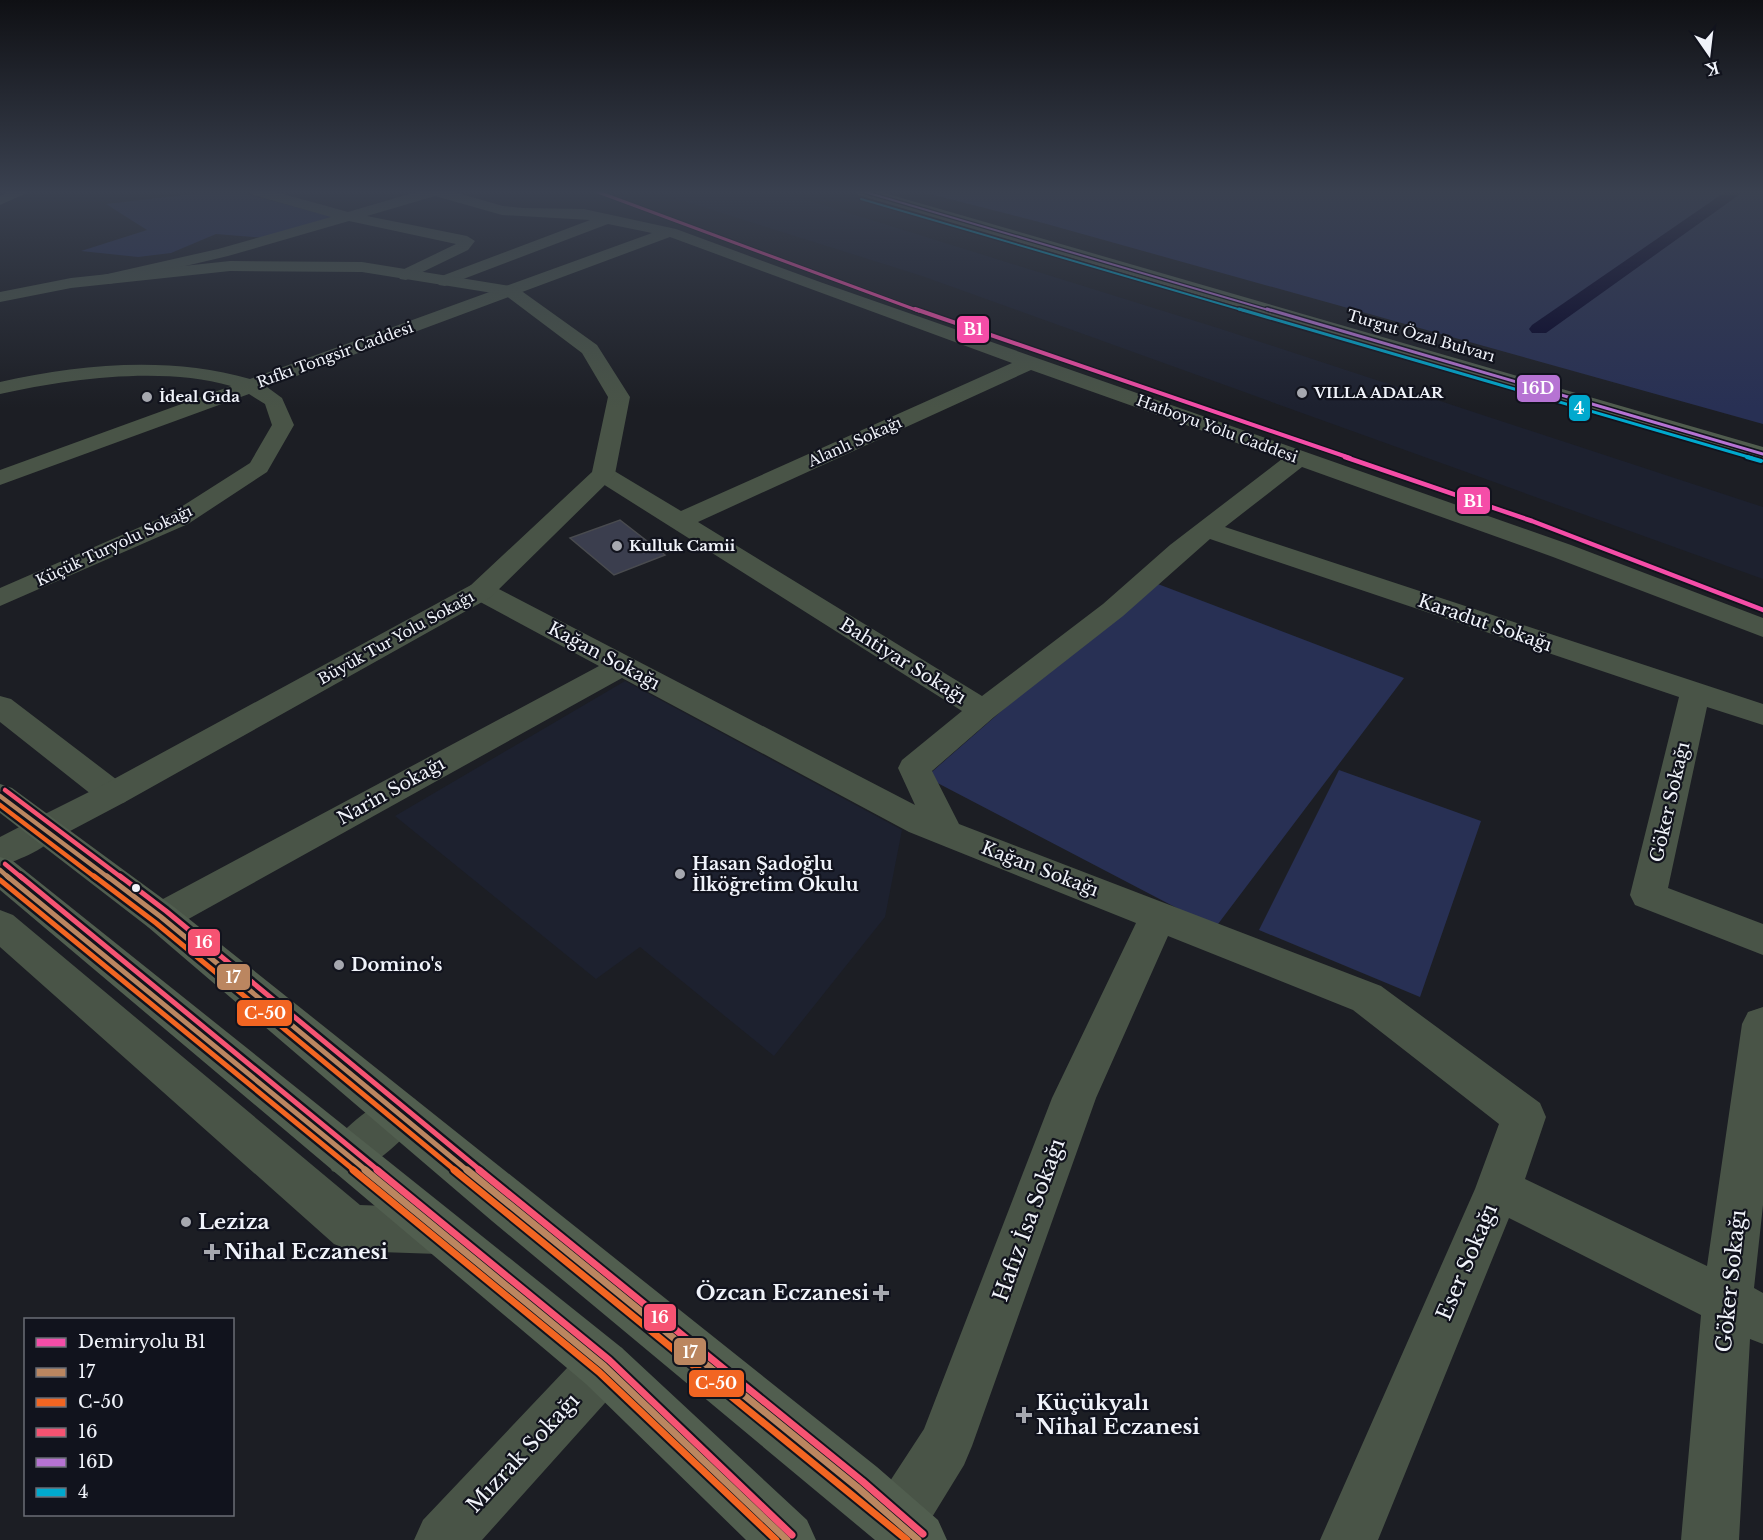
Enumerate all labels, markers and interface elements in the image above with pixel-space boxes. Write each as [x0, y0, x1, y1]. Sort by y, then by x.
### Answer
north arrow [1679, 24, 1739, 84]
text: K [1703, 57, 1721, 80]
street label: Turgut Özal Bulvarı [1345, 305, 1497, 366]
line badge: B1 [956, 315, 990, 344]
street label: Rıfkı Tongsir Caddesi [254, 317, 416, 392]
text: B1 [963, 319, 983, 339]
line badge: 16D [1516, 374, 1561, 403]
text: 16D [1522, 378, 1554, 398]
place label: VILLA ADALAR [1313, 383, 1444, 402]
marker: VILLA ADALAR [1295, 386, 1309, 400]
place label: İdeal Gıda [159, 387, 240, 406]
marker: İdeal Gıda [140, 390, 154, 404]
street label: Hatboyu Yolu Caddesi [1134, 391, 1300, 467]
line badge: 4 [1568, 394, 1591, 422]
text: 4 [1574, 398, 1584, 418]
street label: Alanlı Sokağı [804, 412, 905, 471]
line badge: B1 [1456, 486, 1491, 515]
text: B1 [1463, 491, 1483, 511]
street label: Küçük Turyolu Sokağı [33, 501, 195, 590]
place label: Kulluk Camii [629, 536, 736, 555]
marker: Kulluk Camii [610, 539, 624, 553]
street label: Büyük Tur Yolu Sokağı [314, 587, 477, 688]
street label: Karadut Sokağı [1415, 590, 1555, 656]
street label: Bahtiyar Sokağı [836, 613, 970, 709]
street label: Kağan Sokağı [544, 617, 664, 695]
street label: Göker Sokağı [1645, 740, 1695, 864]
street label: Narin Sokağı [334, 752, 448, 830]
street label: Kağan Sokağı [978, 837, 1102, 901]
place label: Hasan Şadoğlu İlköğretim Okulu [692, 853, 859, 896]
marker: Hasan Şadoğlu İlköğretim Okulu [673, 867, 687, 881]
unlabelled marker [130, 882, 142, 894]
line badge: 16 [187, 928, 221, 957]
text: 16 [195, 932, 213, 952]
place label: Domino's [351, 954, 442, 976]
marker: Domino's [332, 958, 346, 972]
line badge: 17 [216, 963, 251, 991]
text: 17 [225, 967, 241, 987]
line badge: C-50 [236, 999, 293, 1027]
text: C-50 [244, 1003, 286, 1023]
street label: Hafız İsa Sokağı [987, 1135, 1071, 1305]
street label: Eser Sokağı [1431, 1200, 1503, 1324]
street label: Göker Sokağı [1711, 1208, 1751, 1354]
place label: Leziza [198, 1209, 270, 1235]
marker: Leziza [179, 1215, 193, 1229]
place label: Nihal Eczanesi [224, 1239, 388, 1265]
marker: Nihal Eczanesi [205, 1245, 219, 1259]
place label: Özcan Eczanesi [696, 1280, 869, 1306]
marker: Özcan Eczanesi [874, 1286, 888, 1300]
line badge: 16 [643, 1303, 677, 1332]
text: 16 [651, 1307, 669, 1327]
legend [24, 1318, 234, 1516]
text: Demiryolu B1 [78, 1331, 206, 1353]
line badge: 17 [673, 1337, 707, 1366]
text: 17 [682, 1342, 698, 1362]
text: 17 [78, 1361, 96, 1383]
line badge: C-50 [688, 1369, 745, 1398]
text: C-50 [695, 1373, 737, 1393]
street label: Mızrak Sokağı [461, 1388, 585, 1518]
place label: Küçükyalı Nihal Eczanesi [1036, 1390, 1200, 1440]
text: C-50 [78, 1391, 124, 1413]
marker: Küçükyalı Nihal Eczanesi [1017, 1408, 1031, 1422]
text: 16 [78, 1421, 98, 1443]
text: 16D [78, 1451, 114, 1473]
text: 4 [78, 1481, 89, 1503]

